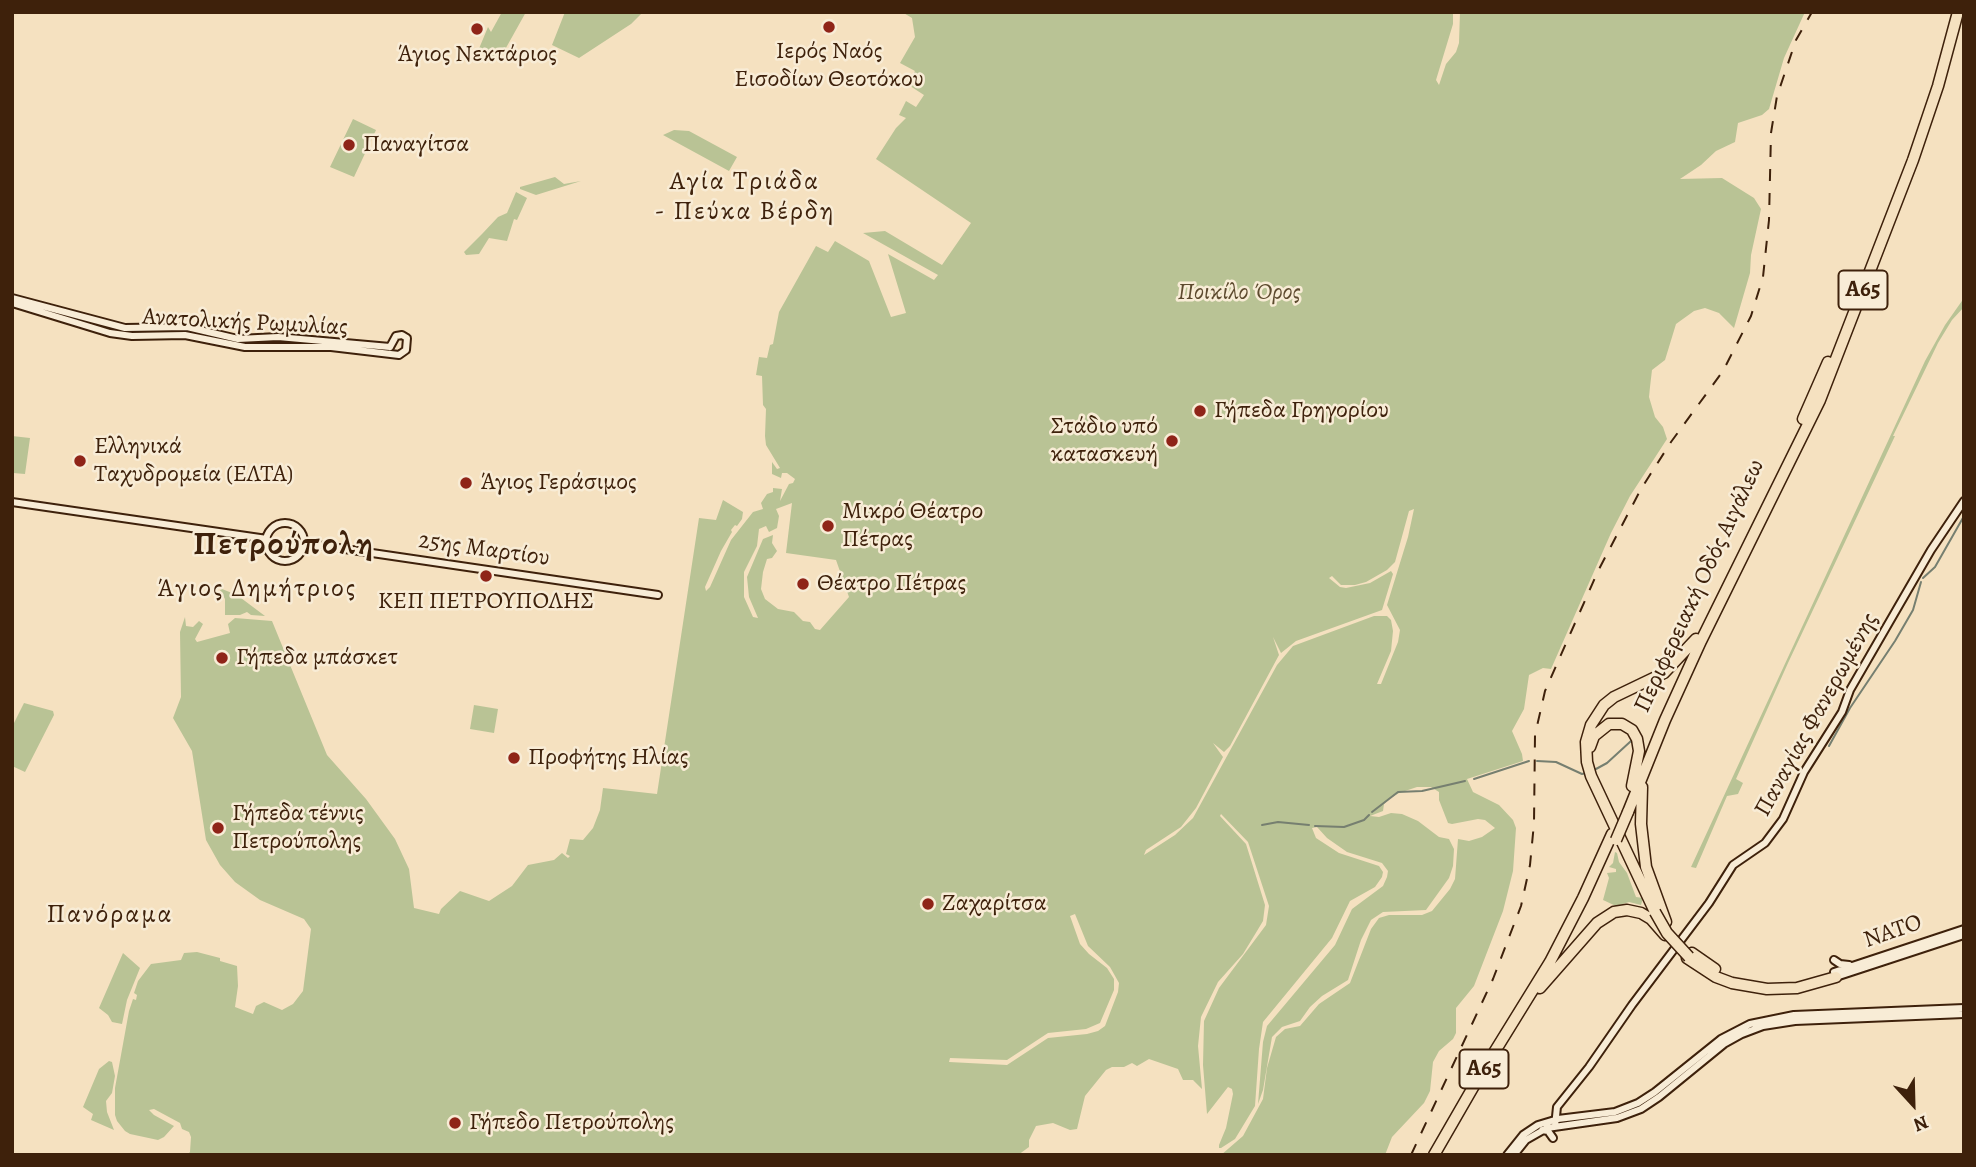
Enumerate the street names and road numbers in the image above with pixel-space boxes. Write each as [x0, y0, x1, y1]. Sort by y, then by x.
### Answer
road number: Α65 [1839, 270, 1888, 310]
street label: Ανατολικής Ρωμυλίας [142, 303, 348, 343]
street label: Περιφερειακή Οδός Αιγάλεω [1629, 455, 1771, 717]
street label: 25ης Μαρτίου [417, 527, 551, 573]
street label: Παναγίας Φανερωμένης [1749, 608, 1885, 822]
street label: ΝΑΤΟ [1860, 909, 1926, 955]
road number: Α65 [1460, 1050, 1508, 1088]

